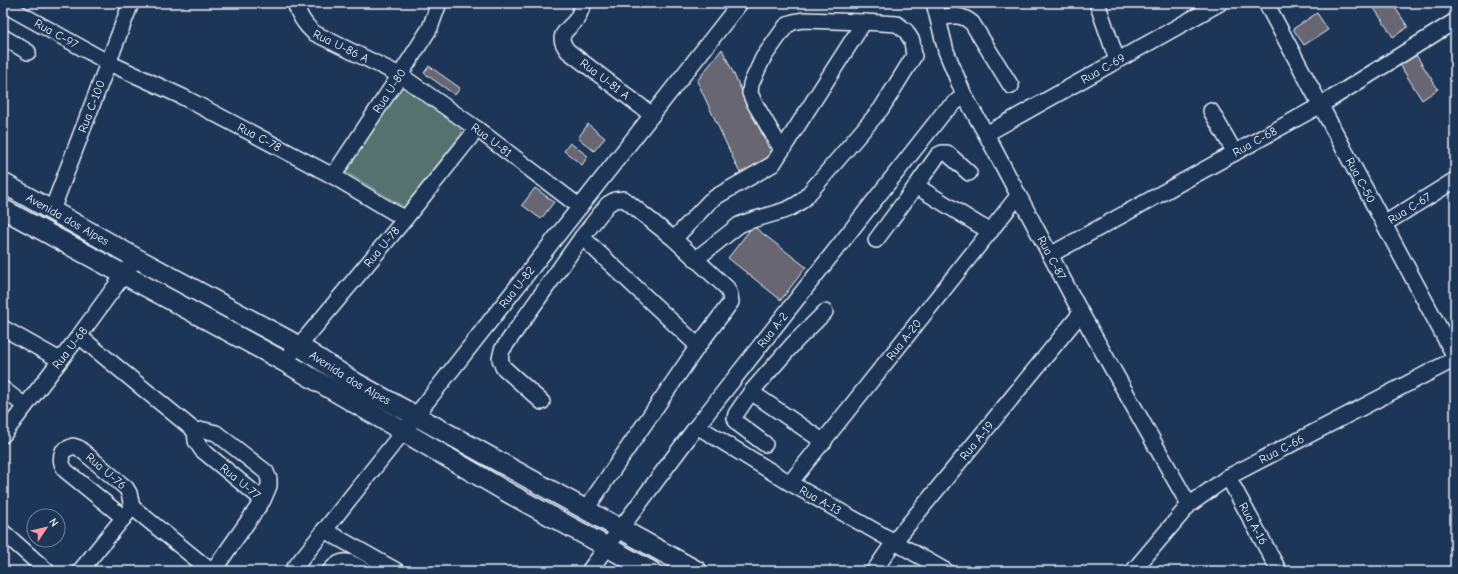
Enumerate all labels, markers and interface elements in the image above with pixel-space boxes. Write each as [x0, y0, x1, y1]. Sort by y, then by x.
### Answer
street label: Rua C-97 [32, 16, 81, 52]
street label: Rua U-86 A [311, 27, 371, 66]
street label: Rua C-69 [1078, 51, 1128, 87]
street label: Rua U-81 A [577, 56, 633, 103]
street label: Rua U-80 [370, 66, 409, 116]
street label: Rua C-100 [75, 78, 108, 135]
street label: Rua C-78 [235, 120, 284, 154]
street label: Rua U-81 [468, 120, 515, 160]
street label: Rua C-68 [1230, 124, 1279, 160]
street label: Rua C-50 [1343, 155, 1378, 205]
street label: Rua C-67 [1385, 189, 1434, 227]
street label: Avenida dos Alpes [24, 191, 111, 248]
street label: Rua U-78 [361, 224, 403, 270]
street label: Rua C-87 [1034, 234, 1069, 282]
street label: Rua U-82 [496, 264, 537, 311]
street label: Rua A-2 [754, 309, 791, 350]
street label: Rua A-20 [883, 316, 924, 363]
street label: Rua U-68 [49, 324, 90, 372]
street label: Avenida dos Alpes [307, 348, 393, 408]
street label: Rua A-19 [957, 418, 997, 463]
street label: Rua C-66 [1257, 432, 1306, 467]
street label: Rua U-76 [83, 450, 129, 492]
street label: Rua U-77 [217, 461, 264, 502]
street label: Rua A-13 [797, 483, 844, 517]
street label: Rua A-16 [1236, 500, 1270, 547]
north arrow [26, 508, 66, 548]
text: N [46, 516, 61, 529]

